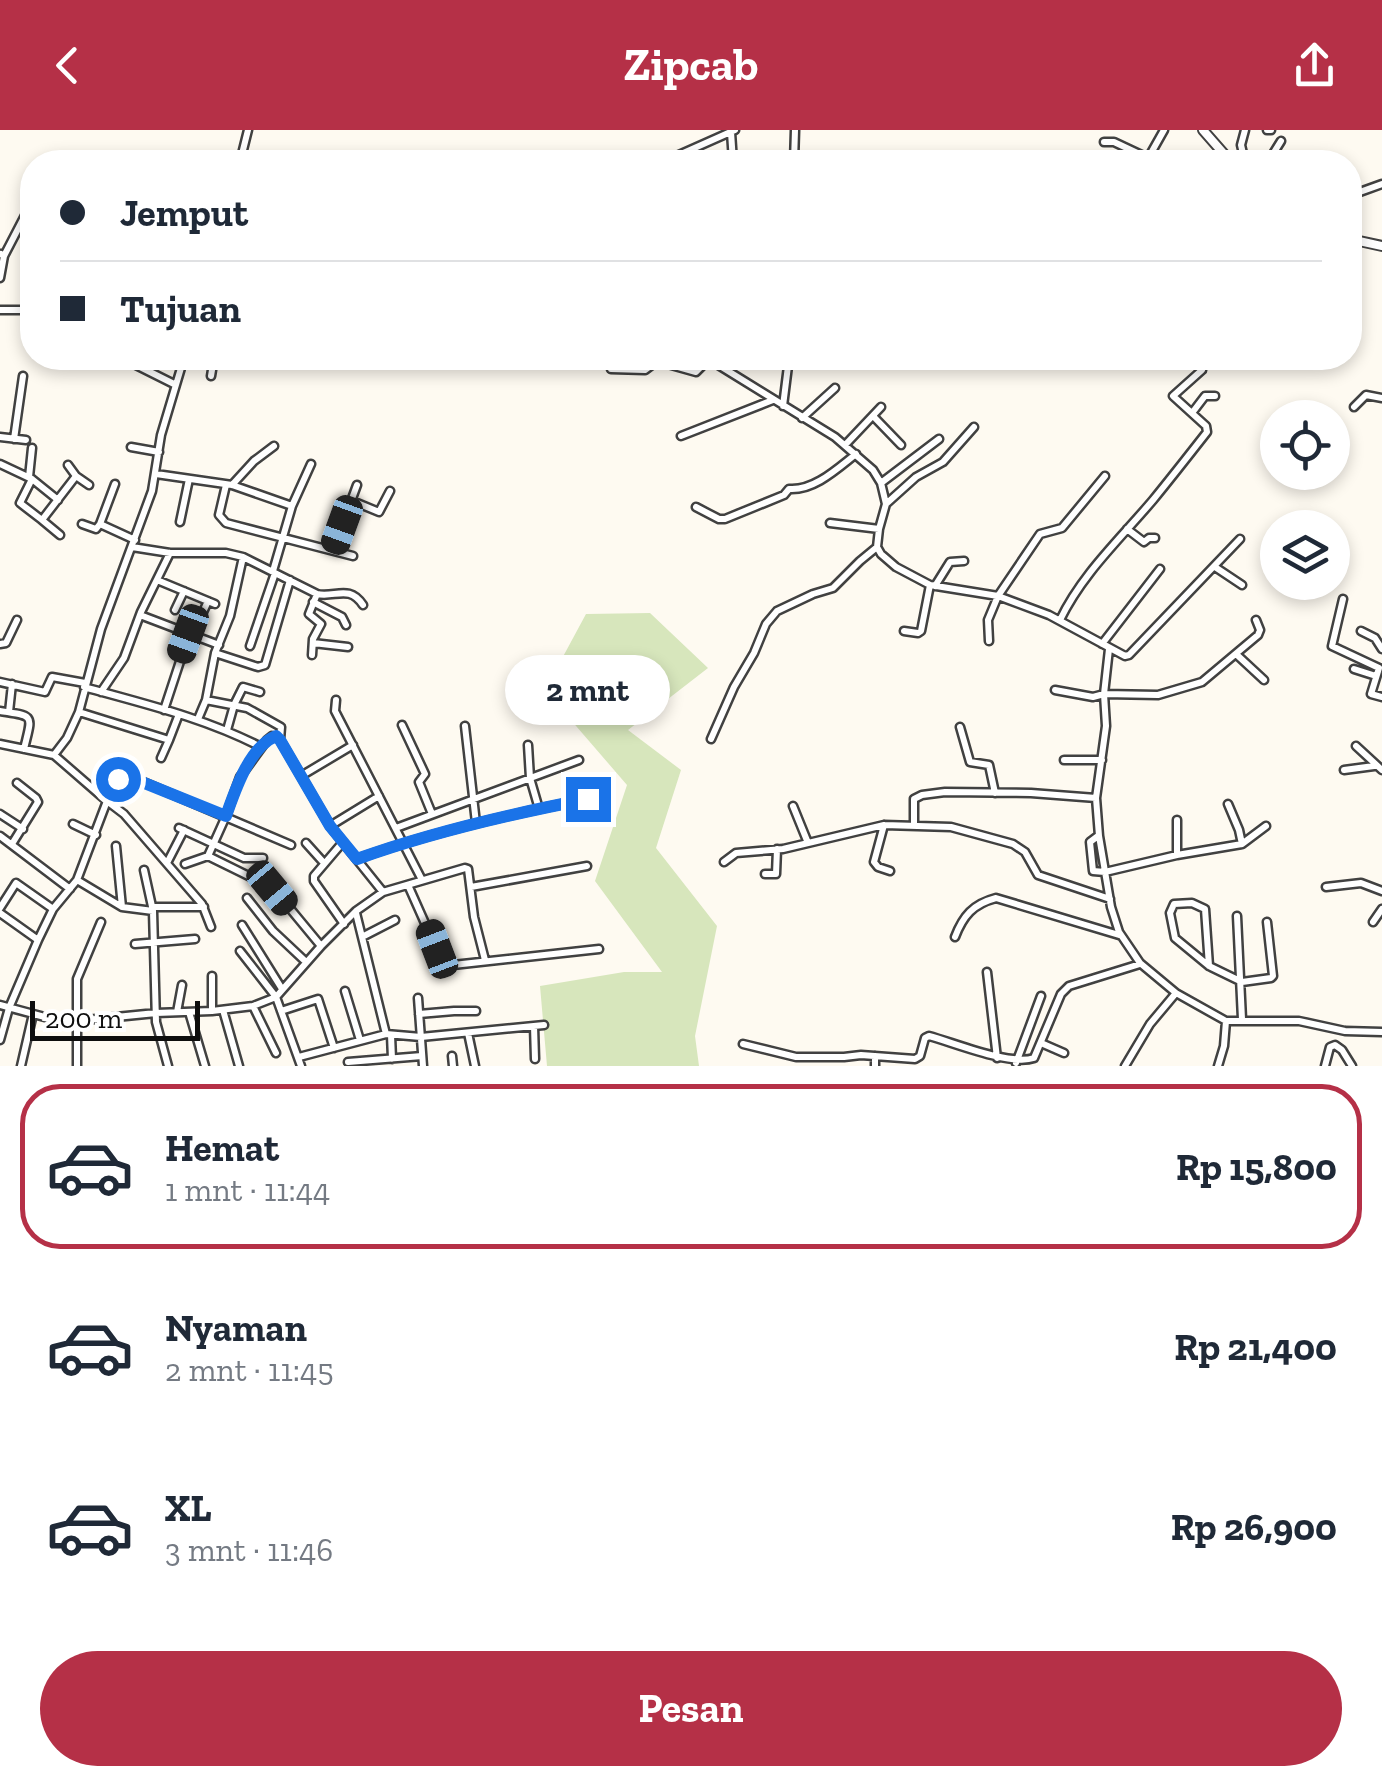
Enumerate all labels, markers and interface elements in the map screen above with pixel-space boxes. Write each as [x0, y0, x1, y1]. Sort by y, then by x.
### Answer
icon: back [40, 38, 95, 93]
text: Zipcab [624, 38, 758, 92]
icon: share [1287, 38, 1342, 93]
text: Jemput [120, 190, 248, 236]
text: Tujuan [120, 286, 241, 332]
map controls [1260, 400, 1350, 600]
button: locate [1260, 400, 1350, 490]
car [318, 492, 366, 558]
button: layers [1260, 510, 1350, 600]
car [164, 601, 212, 667]
callout: 2 mnt [506, 654, 670, 724]
text: 2 mnt [546, 671, 629, 709]
route start [96, 757, 141, 802]
route end [566, 777, 611, 822]
car [241, 855, 303, 921]
car [412, 916, 462, 982]
scale bar [30, 996, 200, 1040]
text: 200 m [45, 1002, 122, 1035]
icon: car [45, 1122, 135, 1212]
text: Hemat [165, 1125, 279, 1171]
text: Rp 15,800 [1176, 1144, 1337, 1190]
text: 1 mnt · 11:44 [165, 1171, 330, 1209]
icon: car [45, 1302, 135, 1392]
text: Nyaman [165, 1305, 307, 1351]
text: Rp 21,400 [1174, 1324, 1337, 1370]
text: 2 mnt · 11:45 [165, 1351, 334, 1389]
icon: car [45, 1482, 135, 1572]
text: XL [165, 1485, 212, 1531]
text: Rp 26,900 [1171, 1504, 1337, 1550]
text: 3 mnt · 11:46 [165, 1531, 333, 1569]
button: Pesan [40, 1651, 1342, 1766]

